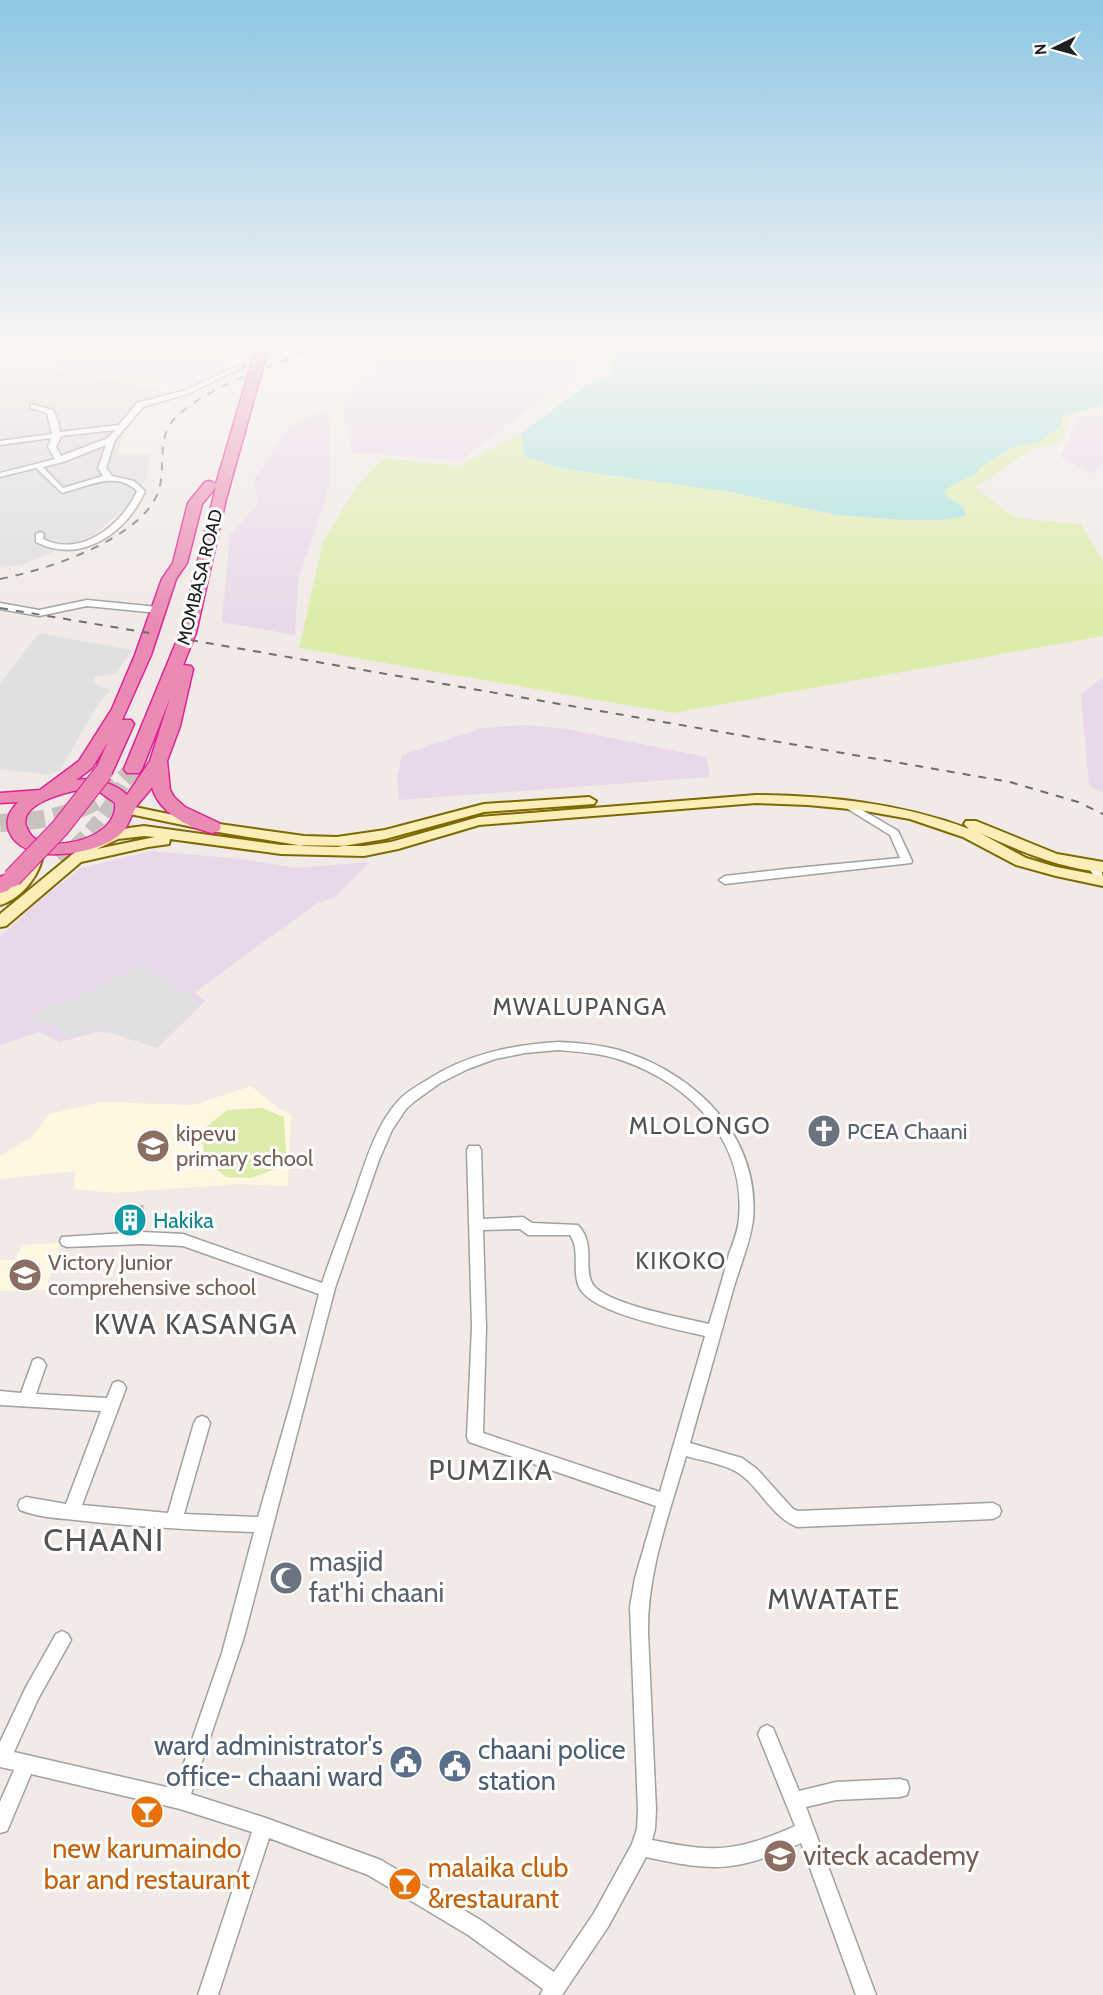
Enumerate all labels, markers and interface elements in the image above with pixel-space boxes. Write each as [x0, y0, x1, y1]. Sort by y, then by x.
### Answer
north arrow [1025, 18, 1085, 78]
text: N [1031, 43, 1051, 56]
street label: MOMBASA ROAD [173, 507, 227, 647]
district label: MWALUPANGA [493, 992, 668, 1021]
district label: MLOLONGO [629, 1111, 771, 1140]
church icon: PCEA Chaani [806, 1113, 842, 1149]
place label: PCEA Chaani [847, 1118, 967, 1145]
place label: kipevu primary school [176, 1120, 314, 1172]
school or university icon: kipevu primary school [135, 1128, 171, 1164]
building icon: Hakika [112, 1202, 148, 1238]
place label: Hakika [153, 1207, 214, 1234]
district label: KIKOKO [635, 1246, 727, 1275]
place label: Victory Junior comprehensive school [48, 1249, 257, 1301]
school or university icon: Victory Junior comprehensive school [7, 1257, 43, 1293]
district label: KWA KASANGA [94, 1307, 298, 1341]
district label: PUMZIKA [429, 1453, 553, 1487]
district label: CHAANI [43, 1520, 165, 1559]
place label: masjid fat'hi chaani [309, 1545, 444, 1609]
mosque icon: masjid fat'hi chaani [268, 1560, 304, 1596]
district label: MWATATE [767, 1582, 901, 1616]
place label: ward administrator's office- chaani ward [154, 1729, 383, 1793]
place label: chaani police station [478, 1733, 626, 1797]
public building icon: ward administrator's office- chaani ward [388, 1744, 424, 1780]
public building icon: chaani police station [437, 1748, 473, 1784]
bar icon: new karumaindo bar and restaurant [129, 1794, 165, 1830]
place label: new karumaindo bar and restaurant [44, 1832, 250, 1896]
school or university icon: viteck academy [762, 1838, 798, 1874]
place label: viteck academy [803, 1839, 980, 1872]
place label: malaika club &restaurant [428, 1851, 568, 1915]
bar icon: malaika club &restaurant [387, 1866, 423, 1902]

